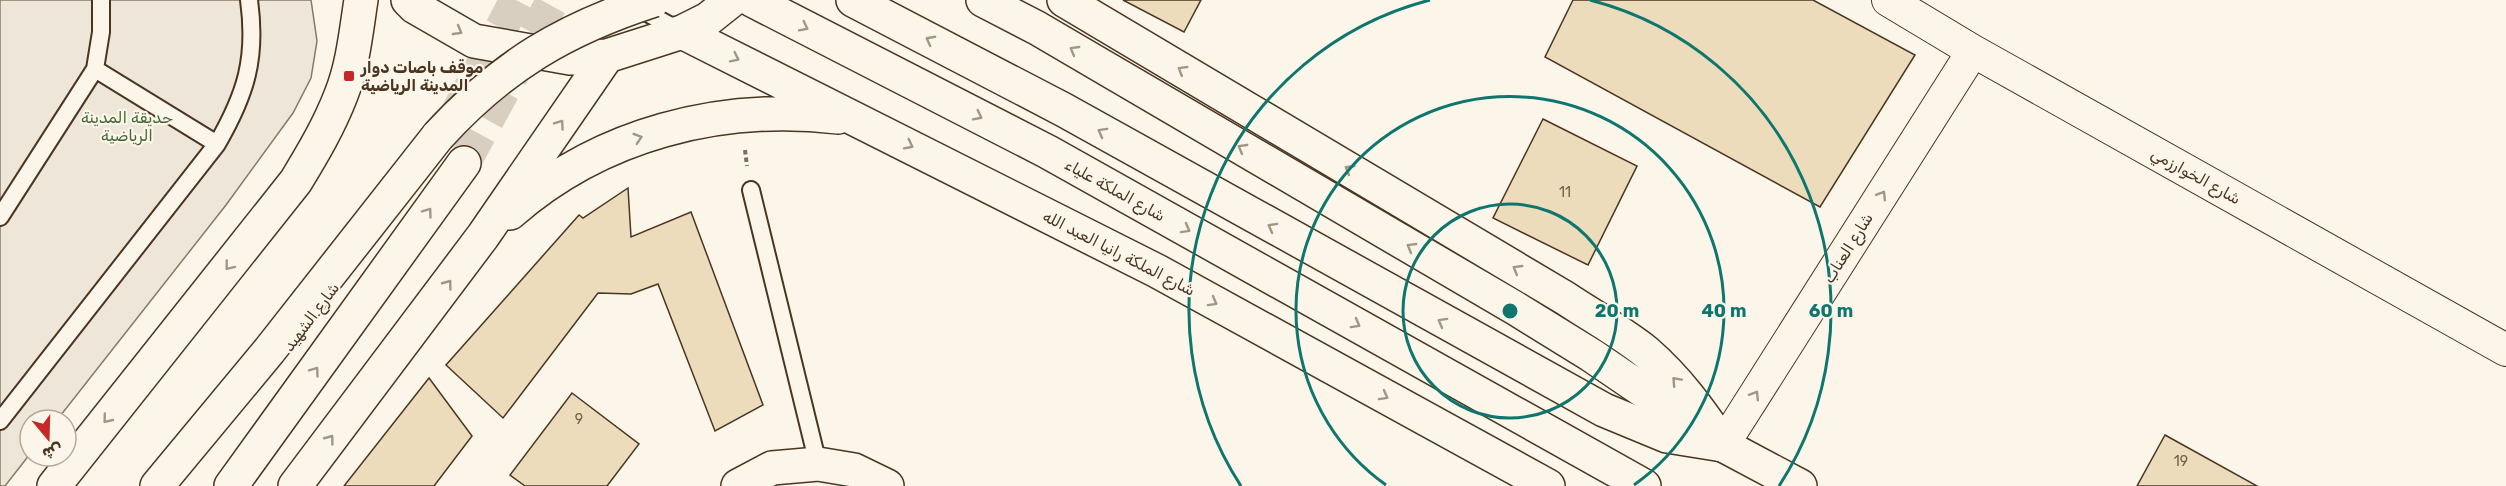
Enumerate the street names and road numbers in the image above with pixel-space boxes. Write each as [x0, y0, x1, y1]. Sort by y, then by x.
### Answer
street label: شارع الخوارزمي [2146, 144, 2244, 211]
street label: شارع الملكة علياء [1060, 155, 1169, 227]
street label: شارع الملكة رانيا العبد الله [1039, 206, 1198, 301]
street label: شارع العناب [1819, 209, 1879, 288]
street label: شارع الشهيد [279, 279, 345, 356]

